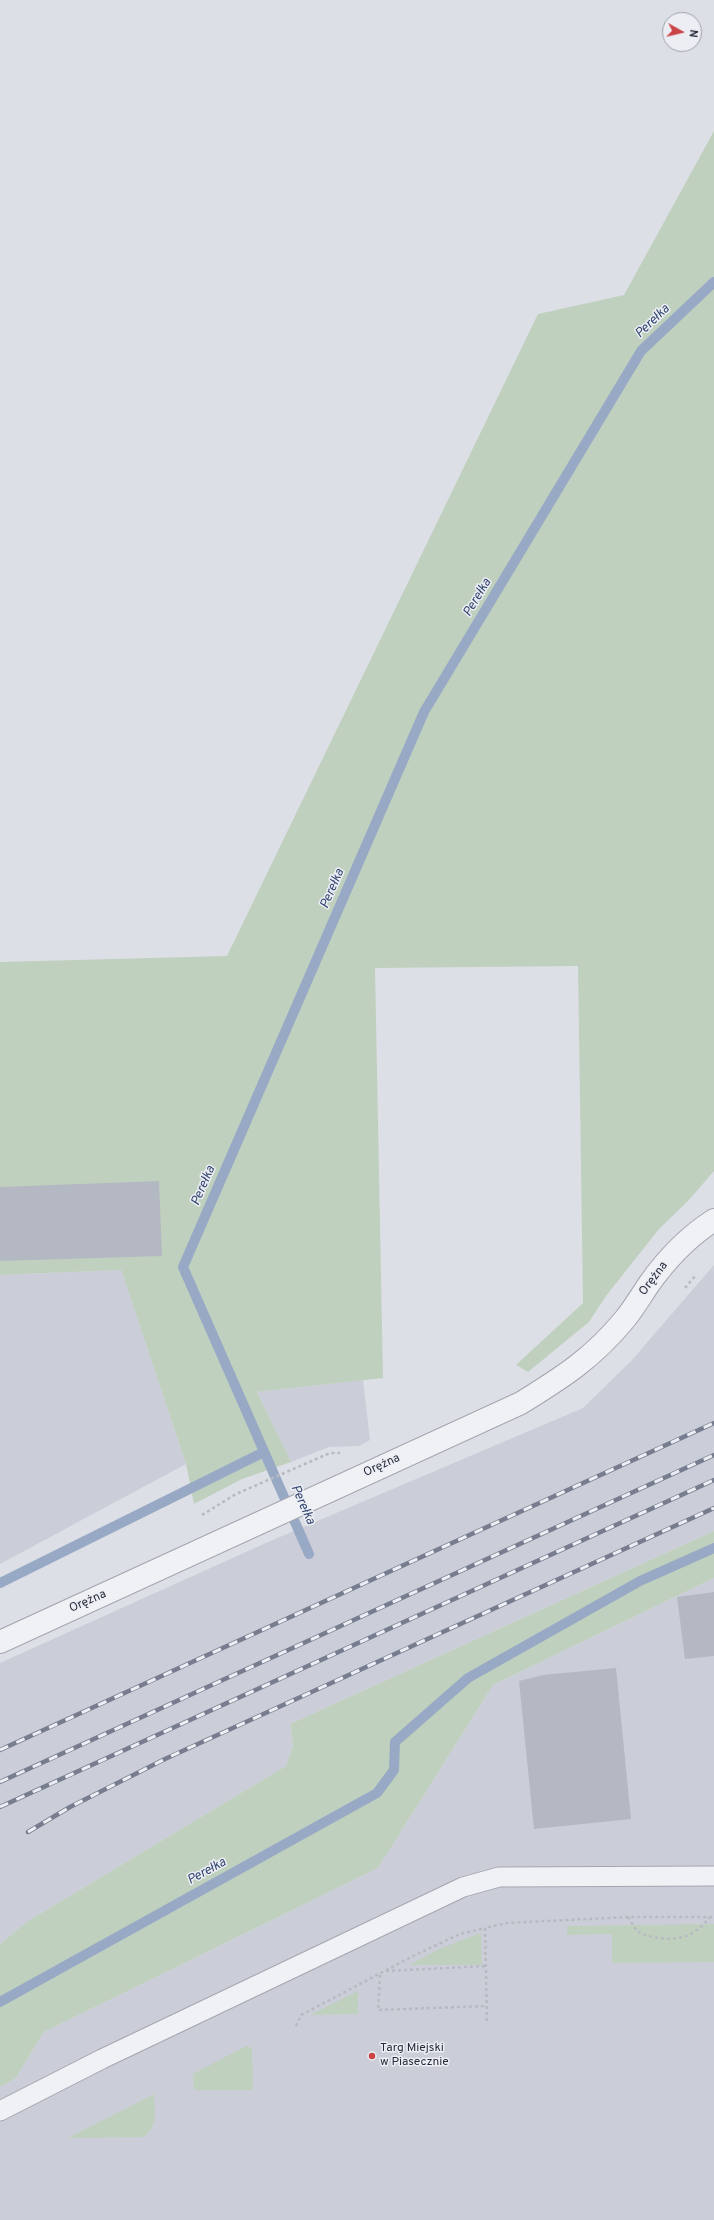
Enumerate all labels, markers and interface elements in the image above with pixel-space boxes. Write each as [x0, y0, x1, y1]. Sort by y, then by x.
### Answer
north arrow [662, 12, 702, 52]
text: N [685, 29, 700, 38]
water label: Perełka [633, 302, 673, 342]
water label: Perełka [461, 576, 495, 620]
water label: Perełka [318, 867, 348, 911]
water label: Perełka [189, 1164, 219, 1208]
street label: Orężna [637, 1259, 671, 1299]
street label: Orężna [361, 1451, 403, 1481]
water label: Perełka [286, 1483, 318, 1527]
street label: Orężna [67, 1588, 109, 1616]
water label: Perełka [185, 1855, 229, 1889]
place label: Targ Miejski w Piasecznie [380, 2042, 449, 2070]
marker: Targ Miejski w Piasecznie [367, 2051, 377, 2061]

